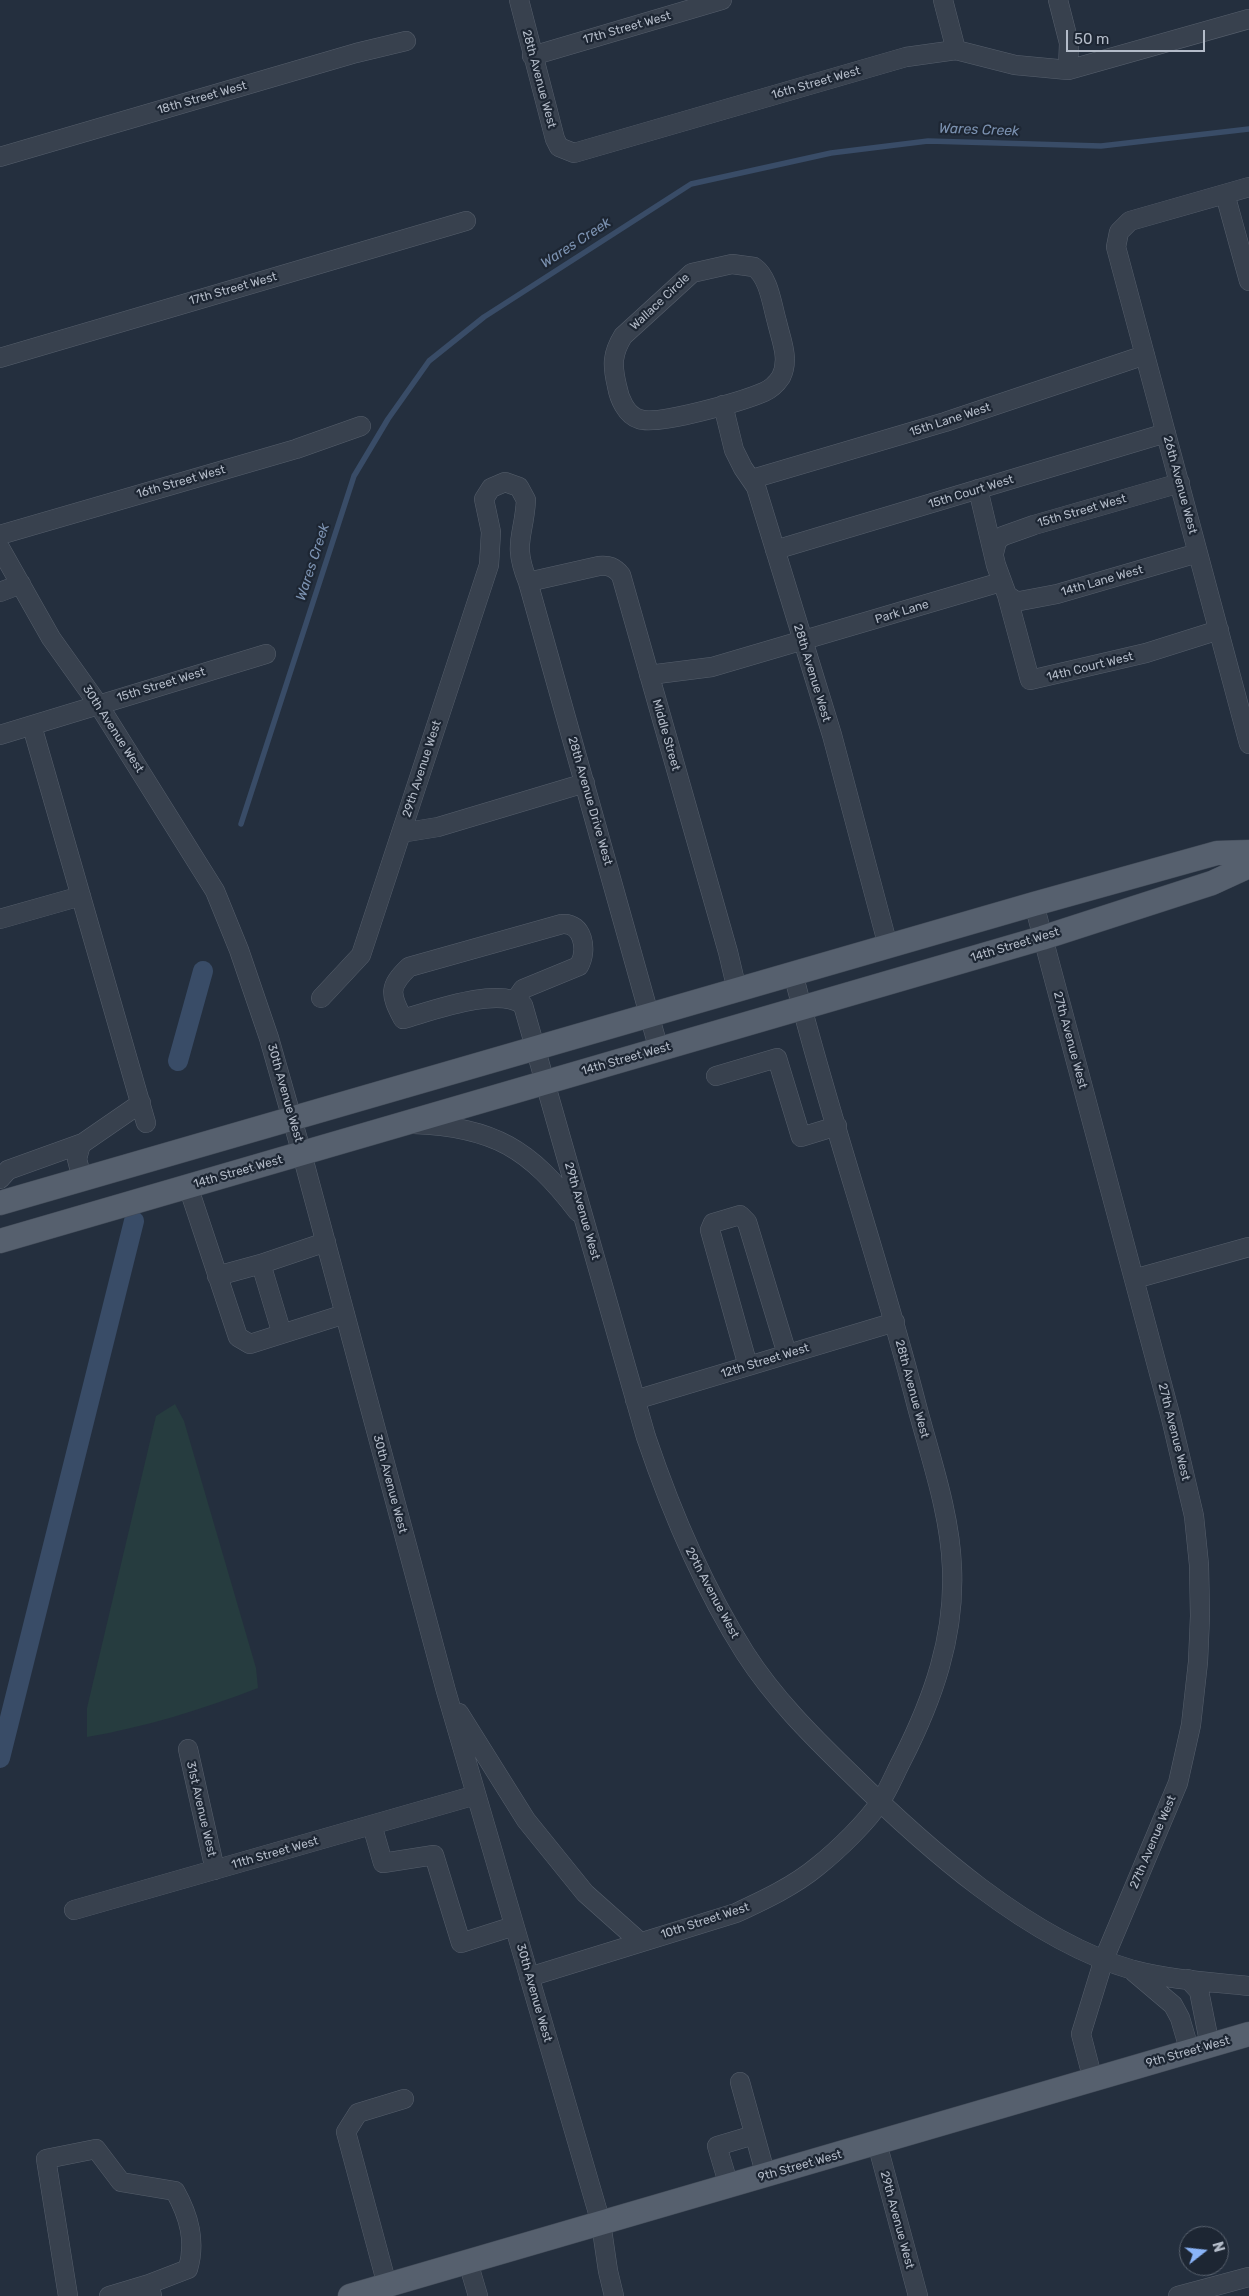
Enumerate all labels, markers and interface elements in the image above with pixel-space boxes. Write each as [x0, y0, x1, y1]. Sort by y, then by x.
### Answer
street label: 17th Street West [581, 9, 673, 47]
scale bar [1069, 20, 1208, 52]
street label: 28th Avenue West [519, 28, 559, 130]
text: 50 m [1074, 30, 1109, 48]
street label: 16th Street West [770, 63, 862, 103]
street label: 18th Street West [156, 78, 248, 118]
water label: Wares Creek [939, 120, 1019, 140]
water label: Wares Creek [538, 214, 614, 272]
street label: 17th Street West [187, 270, 279, 308]
street label: Wallace Circle [627, 271, 693, 333]
street label: 15th Lane West [908, 400, 992, 440]
street label: 26th Avenue West [1160, 434, 1200, 536]
street label: 16th Street West [135, 462, 227, 502]
street label: 15th Court West [927, 472, 1015, 512]
street label: 15th Street West [1036, 491, 1128, 531]
water label: Wares Creek [293, 521, 333, 603]
street label: 14th Lane West [1059, 562, 1145, 600]
street label: Park Lane [873, 597, 931, 627]
street label: 28th Avenue West [790, 622, 834, 724]
street label: 14th Court West [1045, 649, 1135, 685]
street label: 15th Street West [115, 665, 207, 705]
street label: 30th Avenue West [79, 682, 147, 776]
street label: Middle Street [649, 697, 683, 773]
street label: 29th Avenue West [400, 719, 444, 819]
street label: 28th Avenue Drive West [565, 735, 615, 867]
street label: 14th Street West [969, 925, 1061, 965]
street label: 27th Avenue West [1050, 990, 1090, 1090]
street label: 14th Street West [580, 1039, 672, 1079]
street label: 30th Avenue West [264, 1042, 306, 1144]
street label: 14th Street West [192, 1152, 284, 1192]
street label: 29th Avenue West [561, 1160, 603, 1262]
street label: 28th Avenue West [892, 1338, 932, 1440]
street label: 12th Street West [719, 1341, 811, 1381]
street label: 27th Avenue West [1155, 1382, 1193, 1482]
street label: 30th Avenue West [370, 1433, 410, 1535]
street label: 29th Avenue West [682, 1545, 742, 1641]
street label: 31st Avenue West [183, 1760, 219, 1858]
street label: 27th Avenue West [1127, 1793, 1179, 1891]
street label: 11th Street West [230, 1834, 320, 1872]
street label: 10th Street West [659, 1900, 751, 1942]
street label: 30th Avenue West [513, 1942, 555, 2044]
street label: 9th Street West [1144, 2033, 1232, 2071]
street label: 9th Street West [756, 2147, 844, 2185]
street label: 29th Avenue West [877, 2169, 917, 2271]
north arrow [1179, 2226, 1229, 2276]
text: N [1208, 2240, 1227, 2254]

